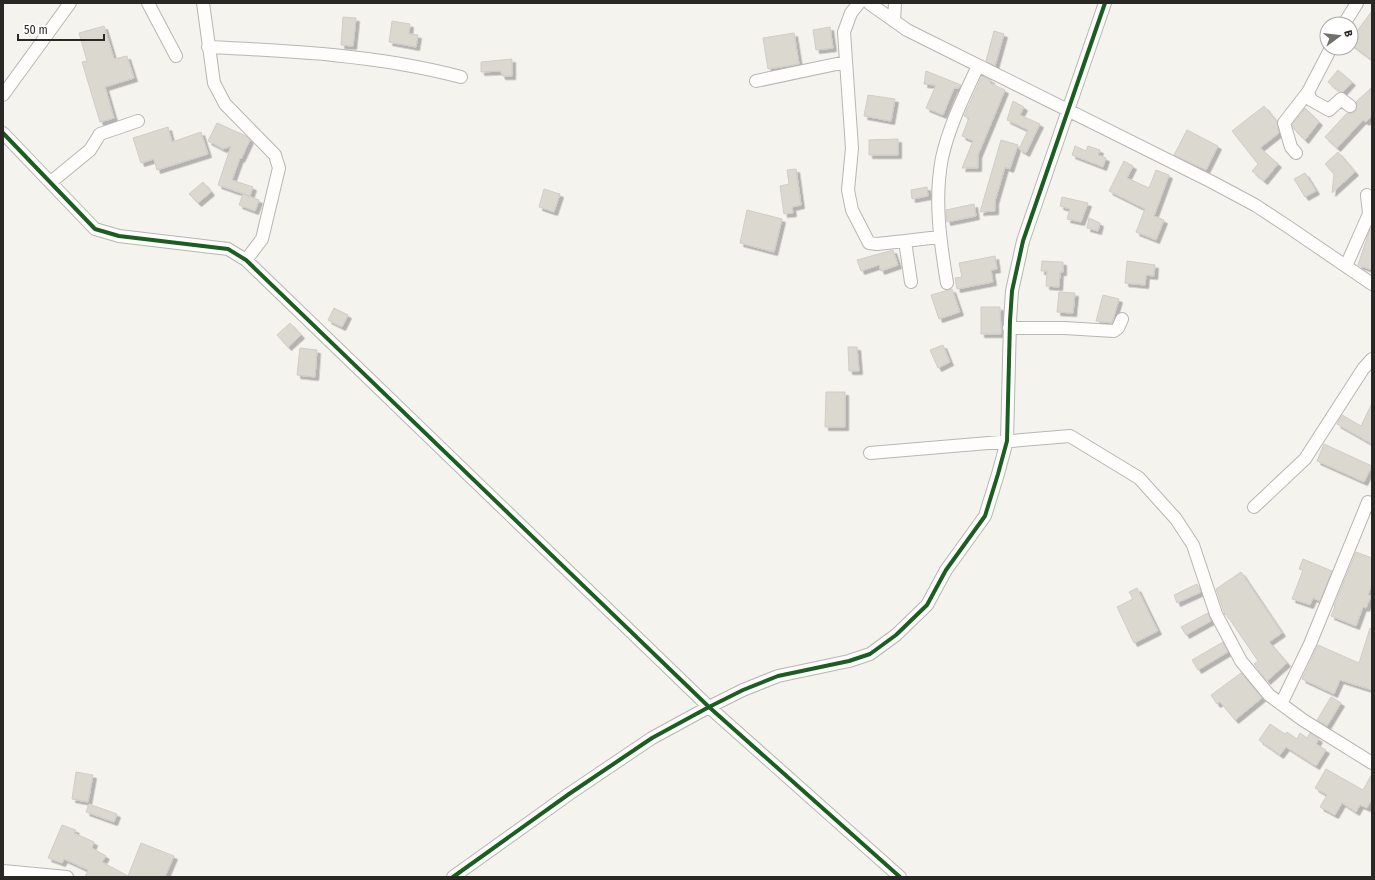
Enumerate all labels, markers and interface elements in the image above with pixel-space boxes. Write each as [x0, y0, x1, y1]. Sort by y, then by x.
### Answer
scale bar [18, 16, 104, 42]
north arrow [1319, 16, 1359, 56]
text: 50 m [24, 23, 48, 37]
text: B [1341, 29, 1355, 38]

